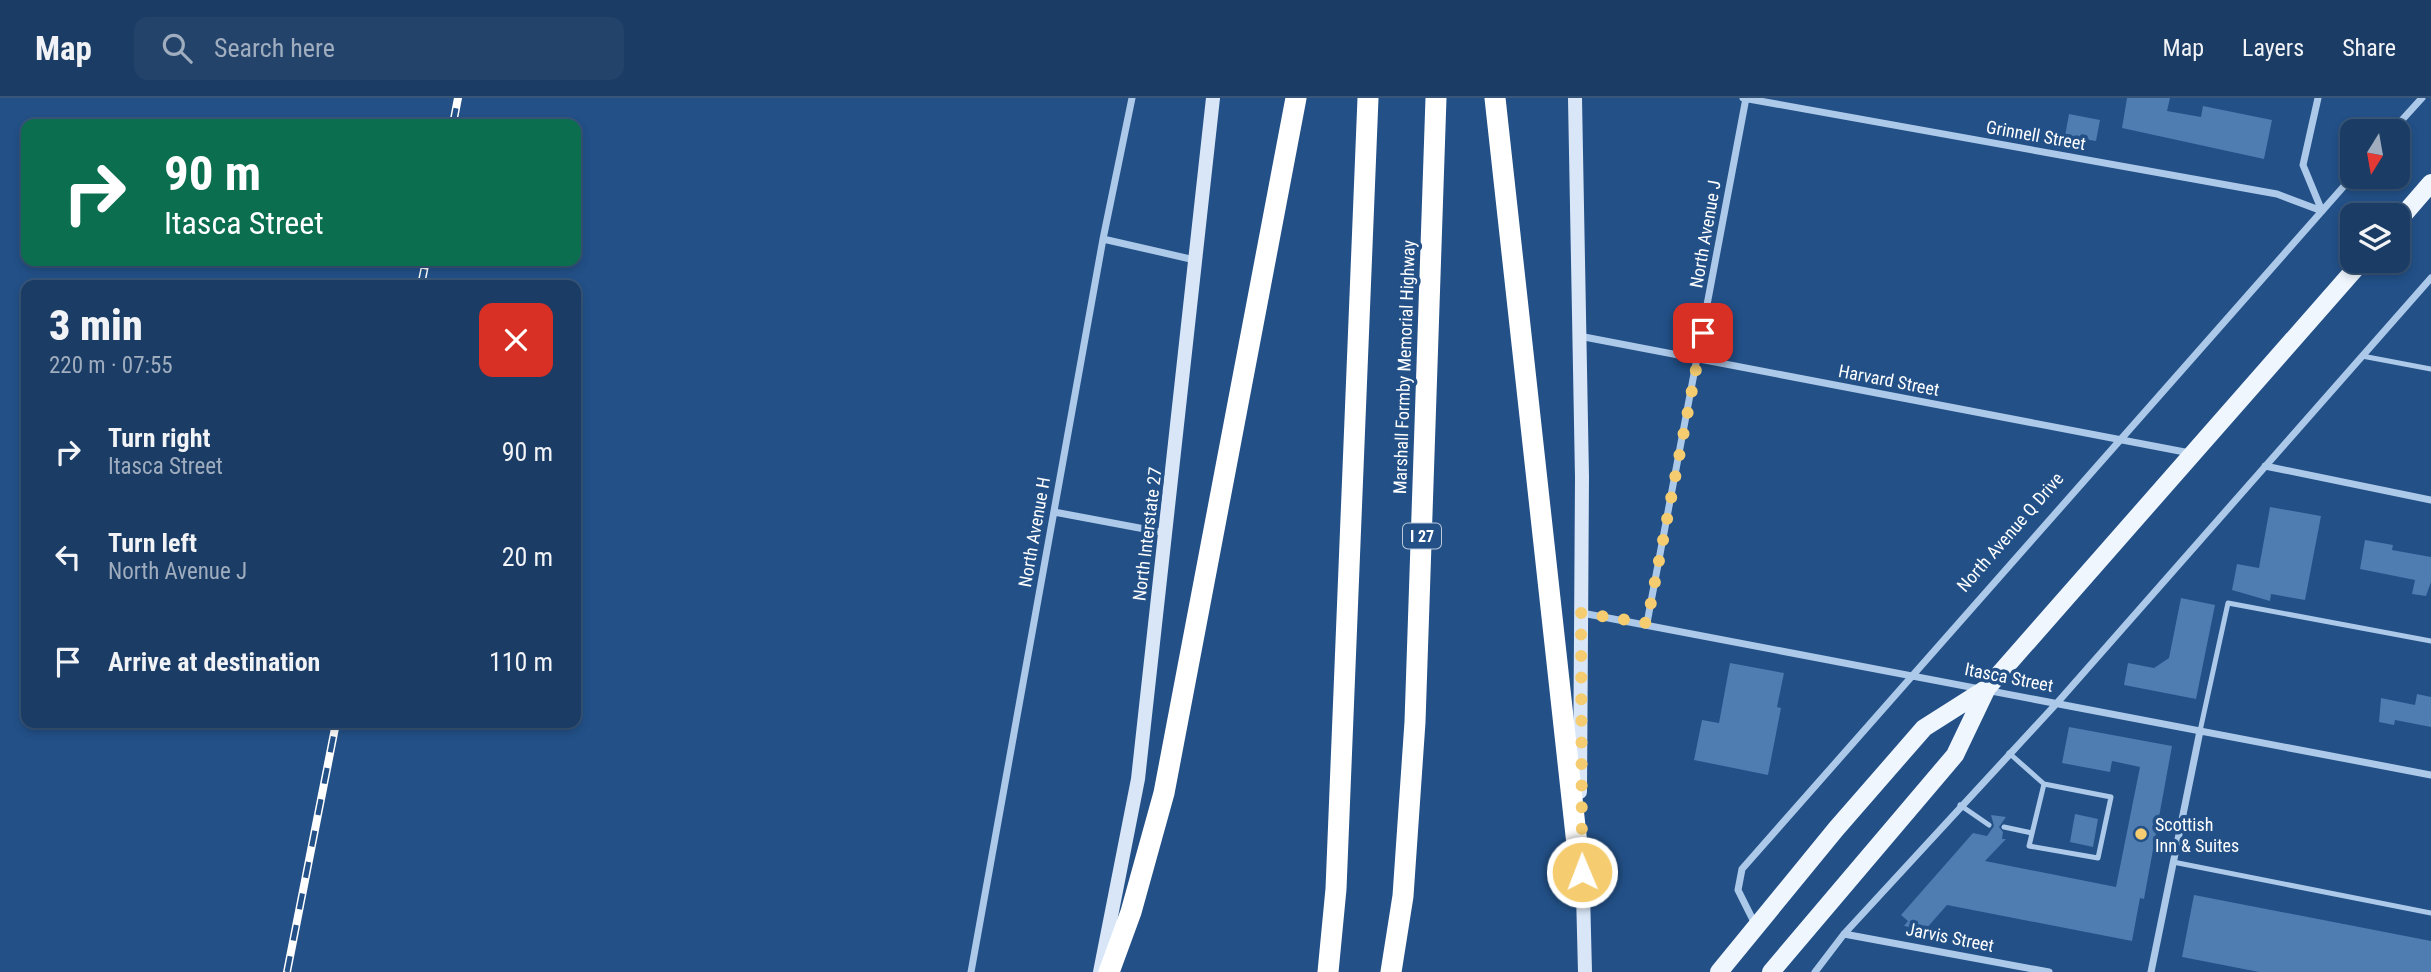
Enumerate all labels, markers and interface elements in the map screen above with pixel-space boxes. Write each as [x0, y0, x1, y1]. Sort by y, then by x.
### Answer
search box [134, 17, 624, 80]
text: Map [35, 29, 92, 68]
icon: search [158, 29, 196, 67]
text: Search here [214, 33, 335, 63]
text: Map [2163, 34, 2204, 62]
text: Layers [2242, 34, 2304, 62]
text: Share [2342, 34, 2396, 62]
street label: Grinnell Street [1985, 116, 2087, 154]
north arrow [2340, 119, 2410, 189]
map controls [2340, 119, 2410, 273]
text: 90 m [164, 145, 261, 202]
icon: right [49, 147, 140, 238]
street label: North Avenue J [1685, 179, 1725, 289]
button: layers [2340, 203, 2410, 273]
text: Itasca Street [164, 204, 324, 242]
street label: Marshall Formby Memorial Highway [1389, 239, 1419, 494]
text: 3 min [49, 301, 143, 350]
button: close [479, 303, 553, 377]
pin [1673, 303, 1733, 363]
icon: arrive [1684, 314, 1722, 352]
text: 220 m · 07:55 [49, 352, 173, 379]
street label: Harvard Street [1837, 360, 1941, 400]
text: Turn right [108, 423, 210, 453]
icon: right [49, 433, 87, 471]
text: 90 m [502, 437, 553, 467]
text: Itasca Street [108, 453, 223, 480]
street label: North Interstate 27 [1128, 466, 1166, 602]
street label: North Avenue Q Drive [1953, 468, 2067, 596]
street label: North Avenue H [1014, 475, 1054, 589]
road number: I 27 [1403, 524, 1441, 548]
text: Turn left [108, 528, 197, 558]
icon: left [49, 538, 87, 576]
text: 20 m [502, 542, 553, 572]
text: North Avenue J [108, 558, 247, 585]
icon: arrive [49, 643, 87, 681]
text: Arrive at destination [108, 647, 320, 677]
text: 110 m [489, 647, 553, 677]
street label: Itasca Street [1963, 658, 2055, 696]
place label: Scottish Inn & Suites [2155, 814, 2239, 856]
marker: Scottish Inn & Suites [2133, 826, 2149, 842]
position arrow [1545, 835, 1619, 909]
street label: Jarvis Street [1904, 918, 1996, 956]

